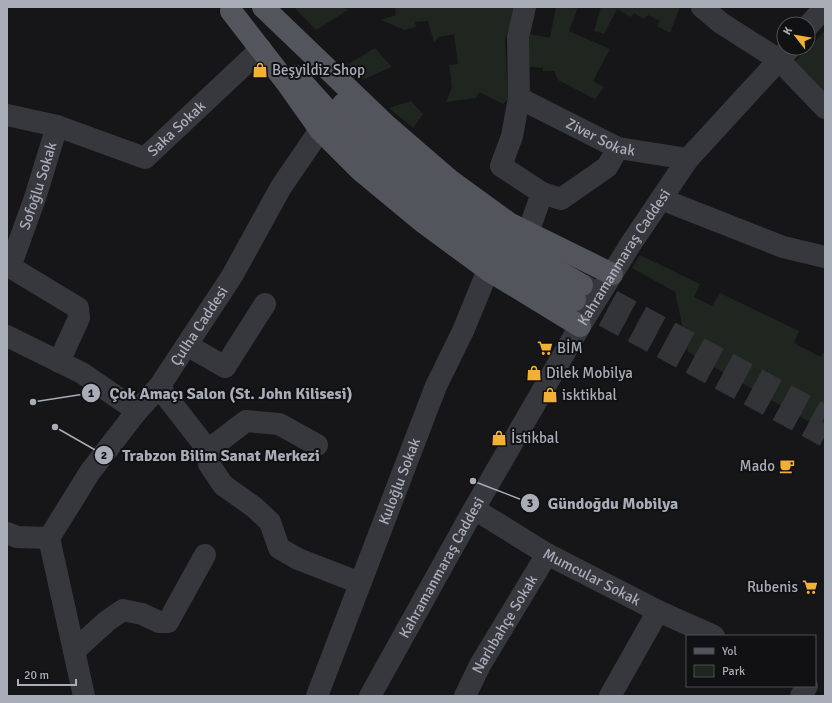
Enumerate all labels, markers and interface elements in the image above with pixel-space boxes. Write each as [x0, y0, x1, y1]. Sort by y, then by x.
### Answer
north arrow [776, 16, 816, 56]
text: K [781, 25, 795, 37]
shop icon: Beşyildiz Shop [251, 61, 269, 79]
place label: Beşyildiz Shop [272, 61, 365, 79]
street label: Saka Sokak [144, 96, 210, 160]
street label: Ziver Sokak [563, 114, 637, 160]
street label: Sofoğlu Sokak [15, 139, 61, 232]
street label: Kahramanmaraş Caddesi [574, 186, 674, 329]
street label: Çulha Caddesi [166, 283, 232, 369]
supermarket icon: BİM [536, 339, 554, 357]
place label: BİM [557, 339, 583, 357]
shop icon: Dilek Mobilya [525, 364, 543, 382]
place label: Dilek Mobilya [546, 364, 633, 382]
callout: Çok Amaçı Salon (St. John Kilisesi) [81, 379, 360, 407]
text: Çok Amaçı Salon (St. John Kilisesi) [110, 384, 352, 404]
text: 1 [88, 386, 95, 401]
shop icon: isktikbal [541, 386, 559, 404]
place label: isktikbal [562, 386, 617, 404]
shop icon: İstikbal [490, 429, 508, 447]
place label: İstikbal [511, 429, 559, 447]
street label: Kuloğlu Sokak [375, 435, 424, 527]
callout: Trabzon Bilim Sanat Merkezi [94, 441, 328, 469]
text: Trabzon Bilim Sanat Merkezi [122, 446, 320, 466]
text: 2 [101, 448, 107, 463]
place label: Mado [740, 457, 775, 475]
cafe icon: Mado [778, 457, 796, 475]
callout: Gündoğdu Mobilya [520, 489, 687, 517]
street label: Kahramanmaraş Caddesi [395, 494, 488, 641]
text: Gündoğdu Mobilya [548, 494, 678, 514]
text: 3 [527, 496, 533, 511]
street label: Mumcular Sokak [540, 544, 644, 610]
street label: Narlıbahçe Sokak [468, 571, 541, 677]
place label: Rubenis [747, 578, 798, 596]
supermarket icon: Rubenis [801, 578, 819, 596]
legend [686, 635, 816, 687]
text: Yol [722, 644, 738, 659]
scale bar [18, 661, 76, 687]
text: Park [722, 664, 745, 679]
text: 20 m [24, 668, 49, 683]

